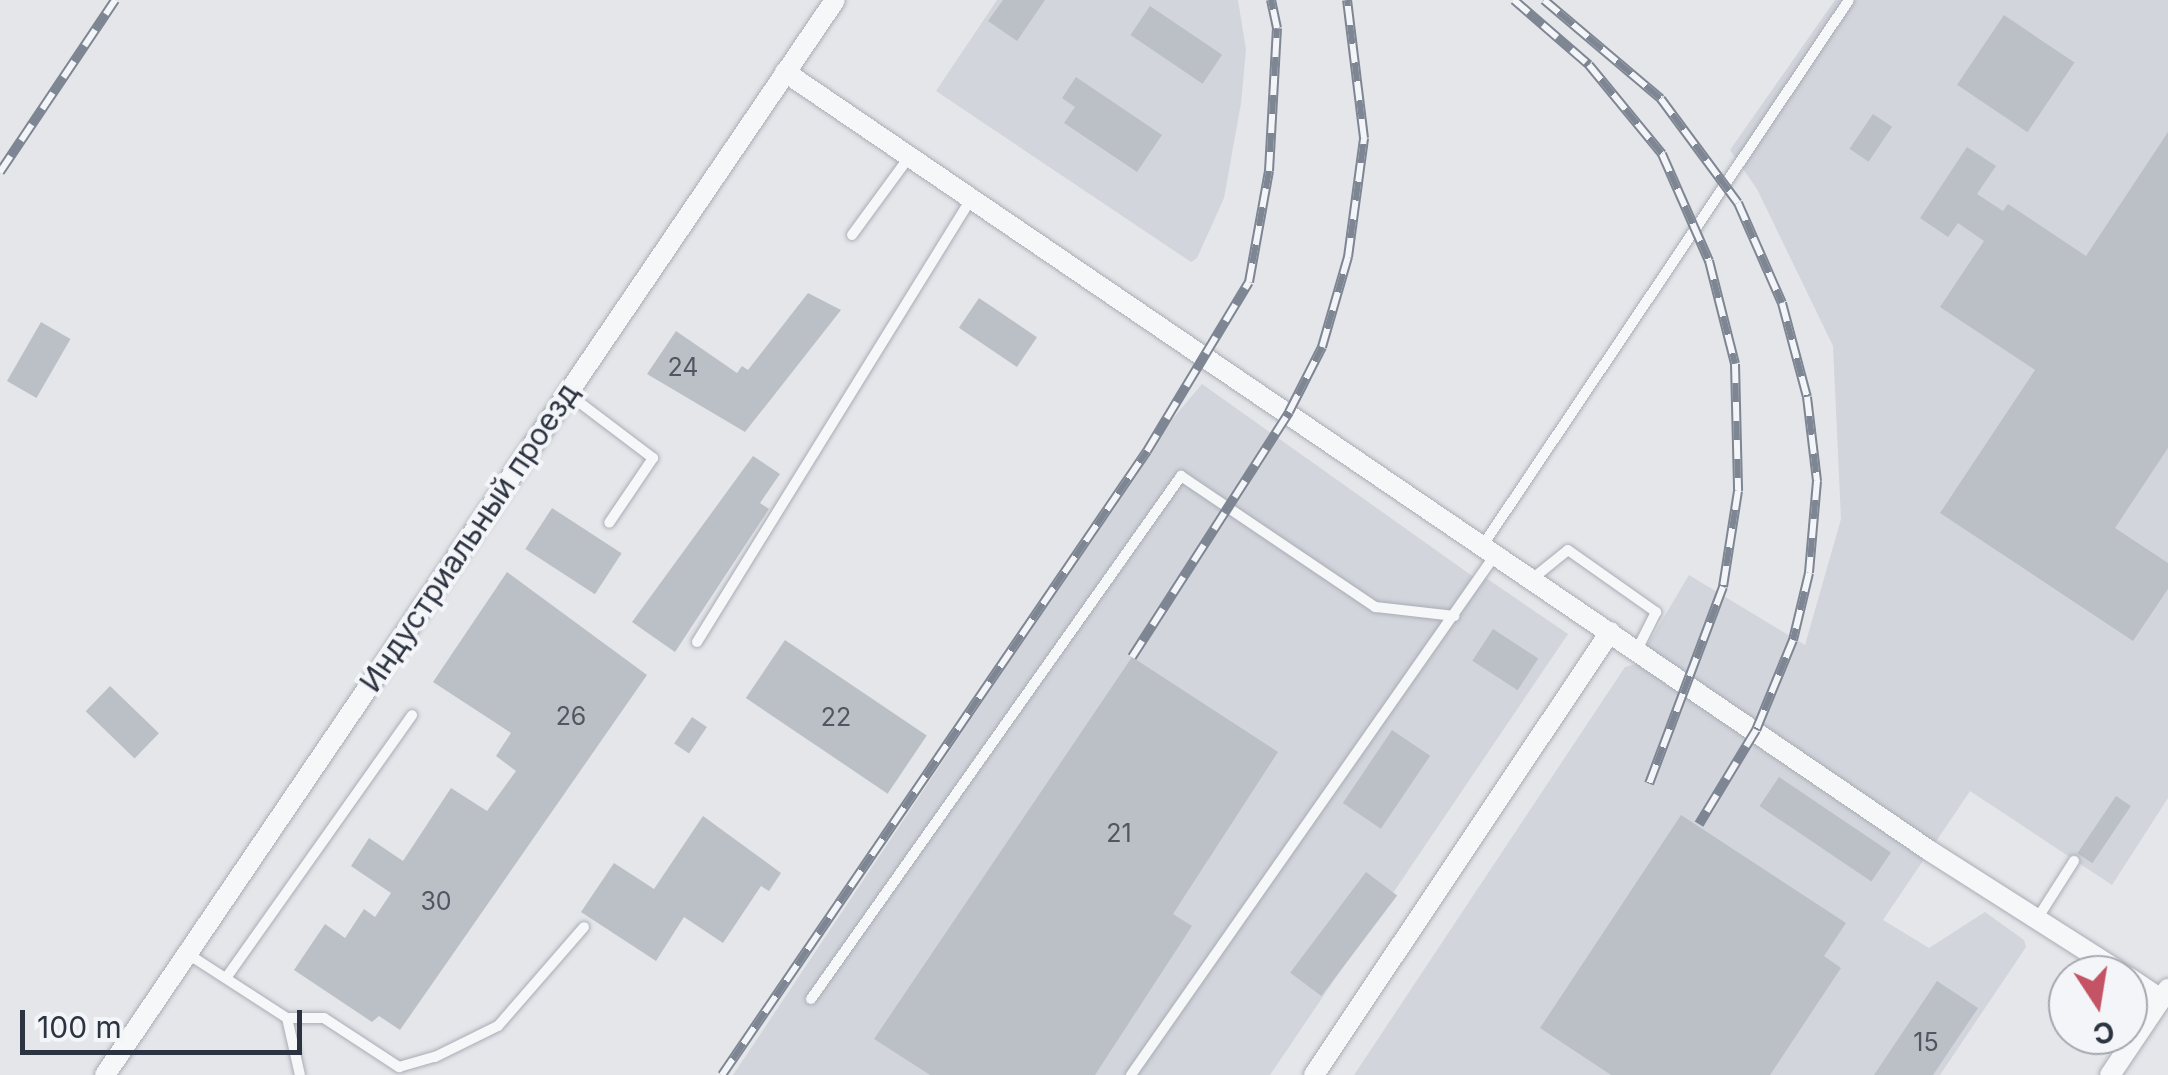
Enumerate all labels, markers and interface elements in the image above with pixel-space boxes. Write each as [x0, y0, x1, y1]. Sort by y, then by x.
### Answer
house number: 24 [667, 352, 699, 382]
street label: Индустриальный проезд [352, 376, 586, 698]
house number: 26 [556, 701, 586, 731]
house number: 22 [821, 702, 851, 732]
house number: 21 [1106, 818, 1132, 848]
house number: 30 [420, 886, 452, 916]
north arrow [2048, 955, 2148, 1055]
scale bar [25, 990, 308, 1052]
text: 100 m [37, 1009, 122, 1045]
text: С [2090, 1014, 2117, 1051]
house number: 15 [1913, 1027, 1939, 1057]

